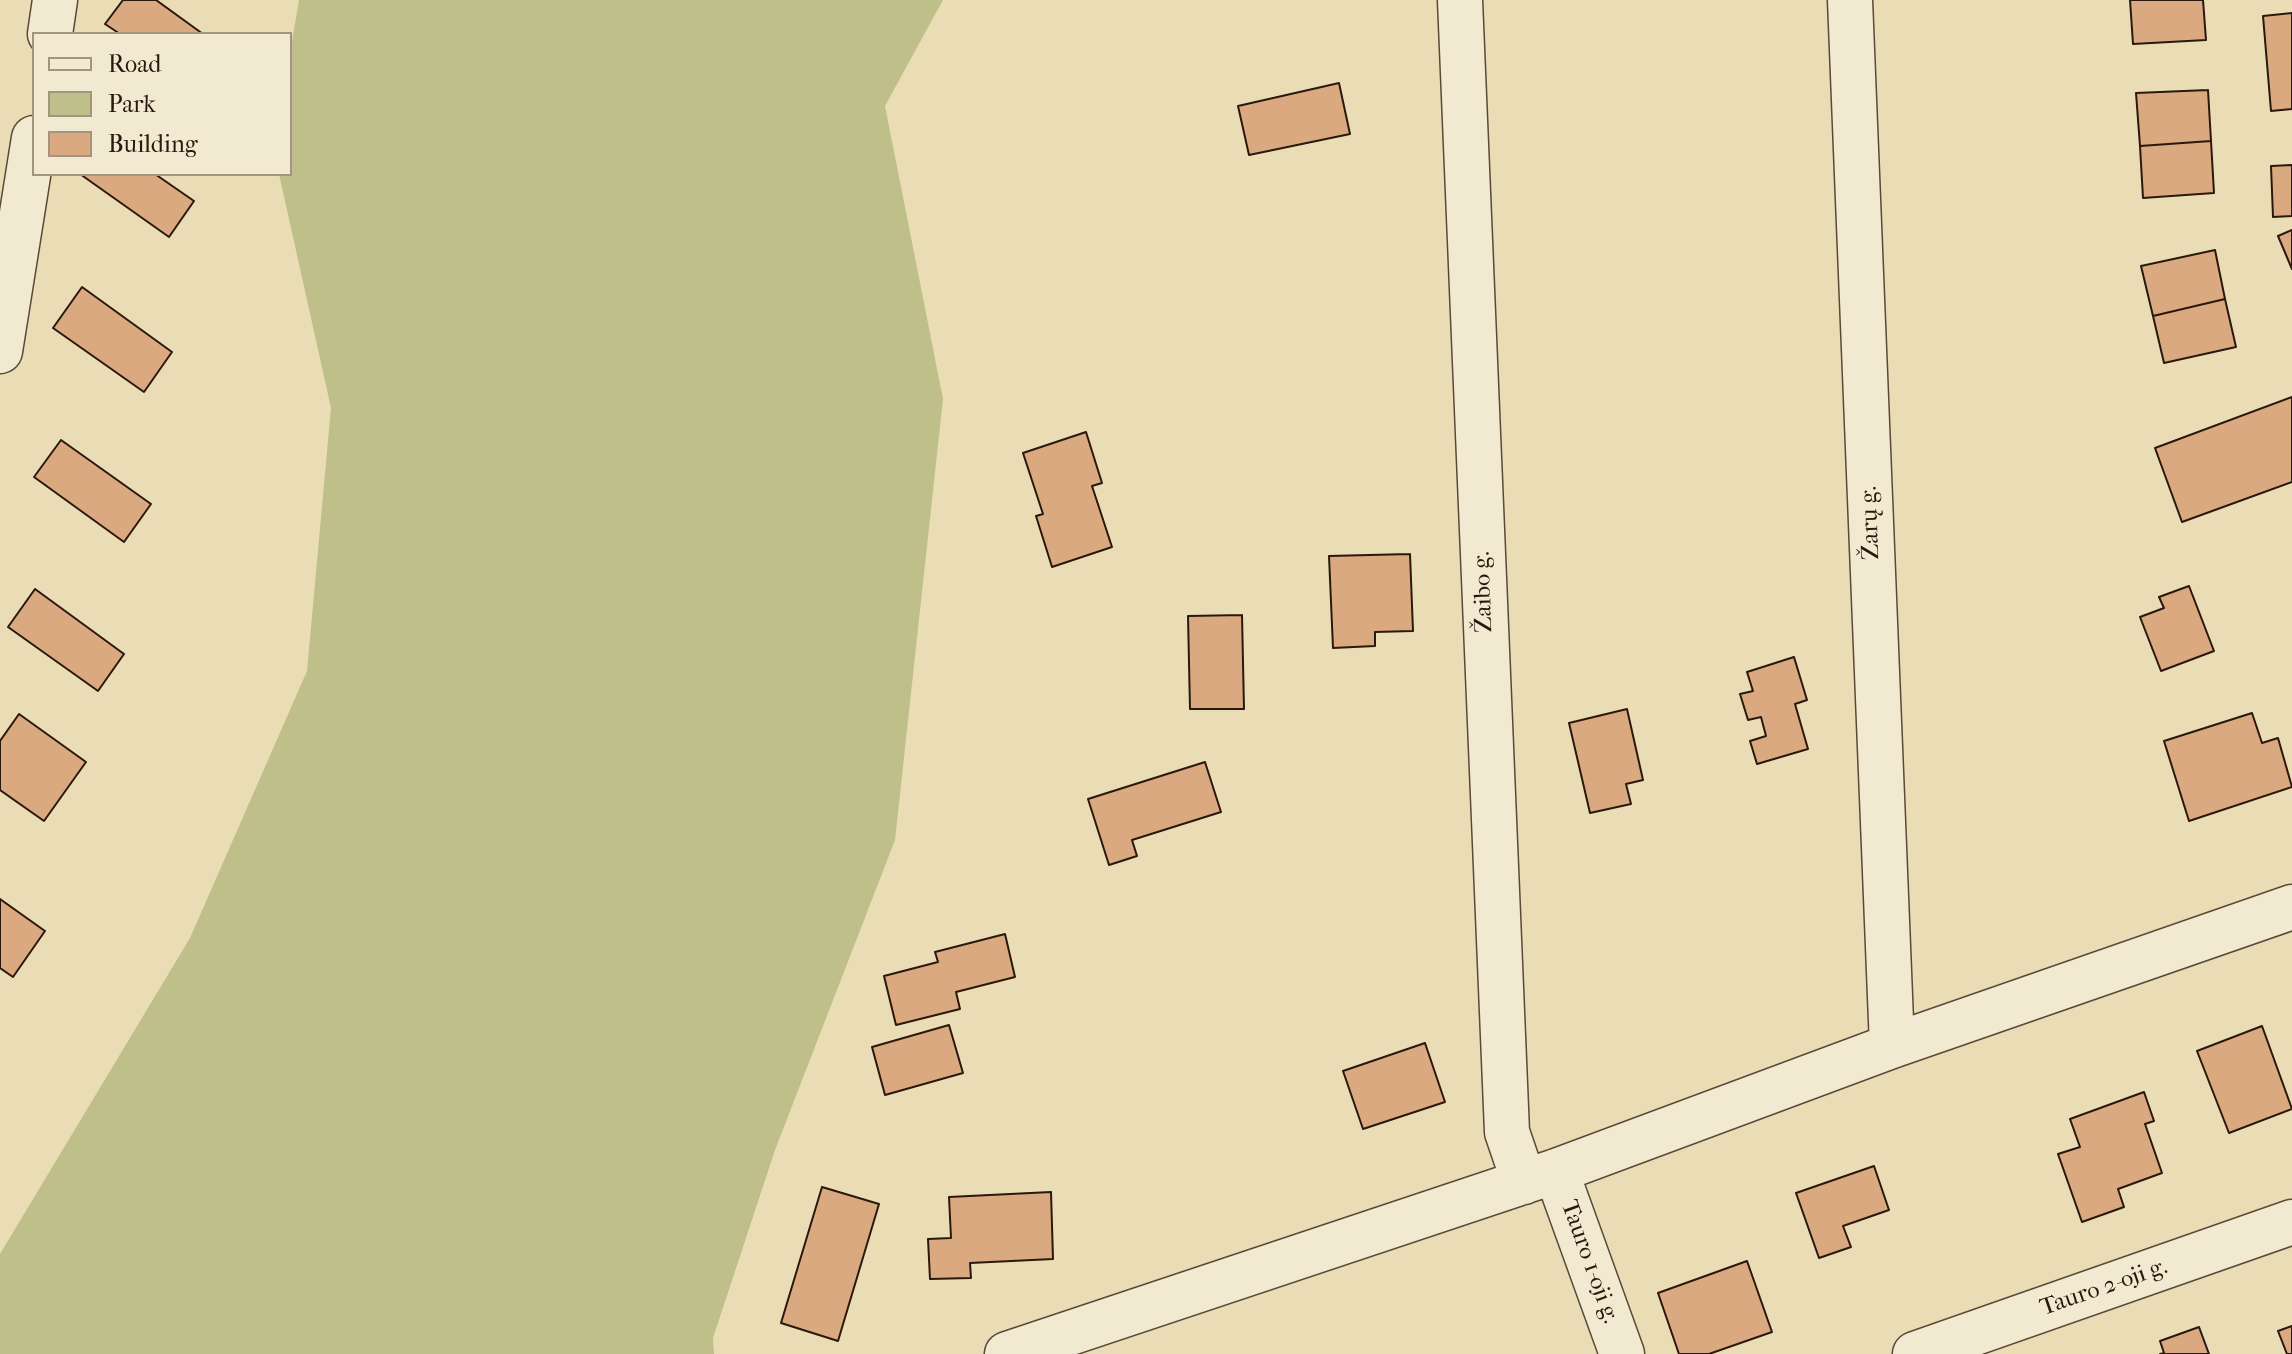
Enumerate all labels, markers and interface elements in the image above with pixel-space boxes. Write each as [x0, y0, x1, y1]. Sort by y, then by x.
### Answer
legend [32, 32, 292, 176]
text: Road [108, 50, 161, 78]
text: Park [108, 90, 156, 118]
text: Building [108, 130, 198, 158]
street label: Žarų g. [1855, 486, 1887, 560]
street label: Žaibo g. [1468, 551, 1500, 633]
street label: Tauro 1-oji g. [1553, 1197, 1625, 1327]
street label: Tauro 2-oji g. [2037, 1253, 2171, 1323]

